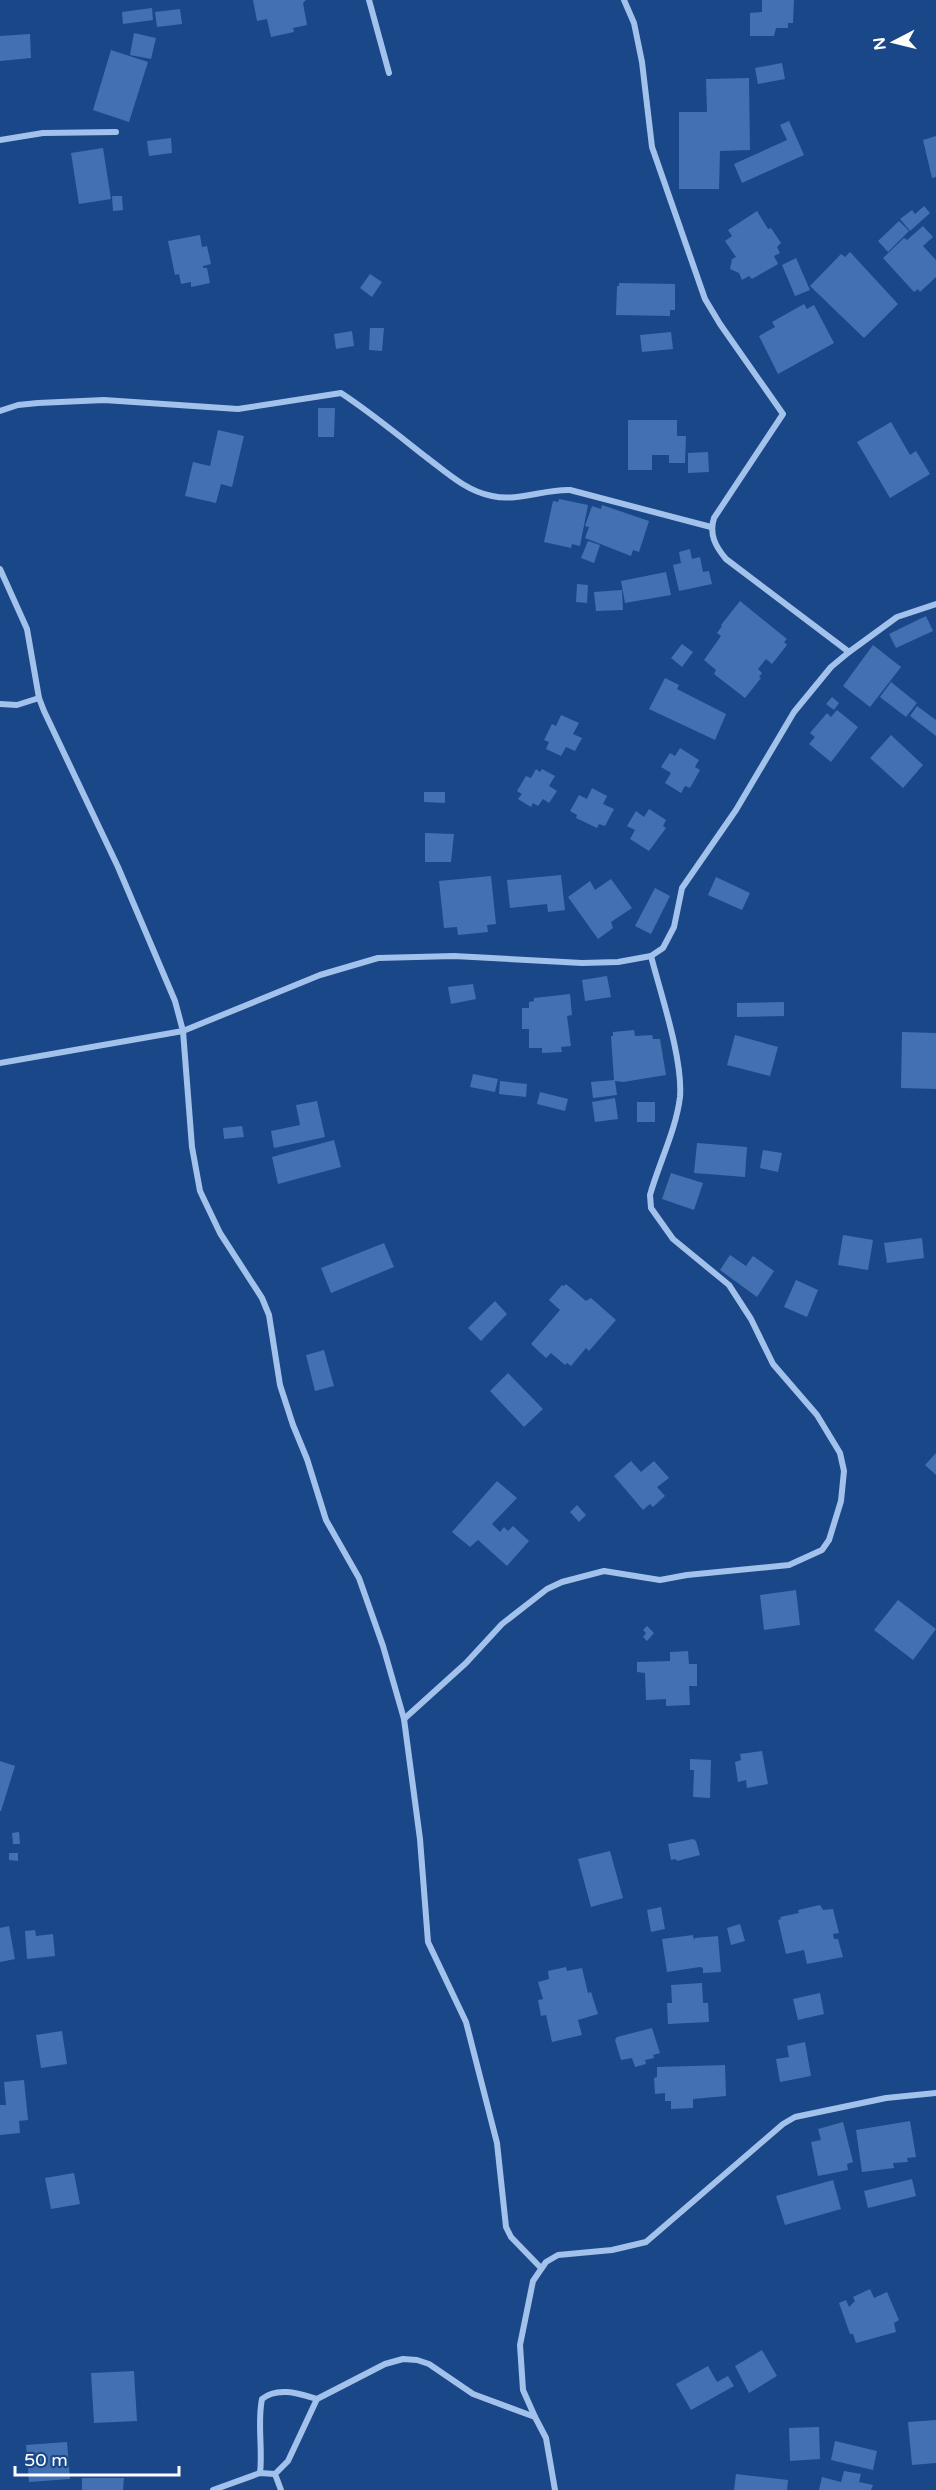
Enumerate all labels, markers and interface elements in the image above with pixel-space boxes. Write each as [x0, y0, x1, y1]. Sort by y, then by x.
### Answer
north arrow [864, 12, 924, 72]
text: N [869, 36, 891, 51]
scale bar [15, 2439, 178, 2477]
text: 50 m [24, 2449, 68, 2471]

